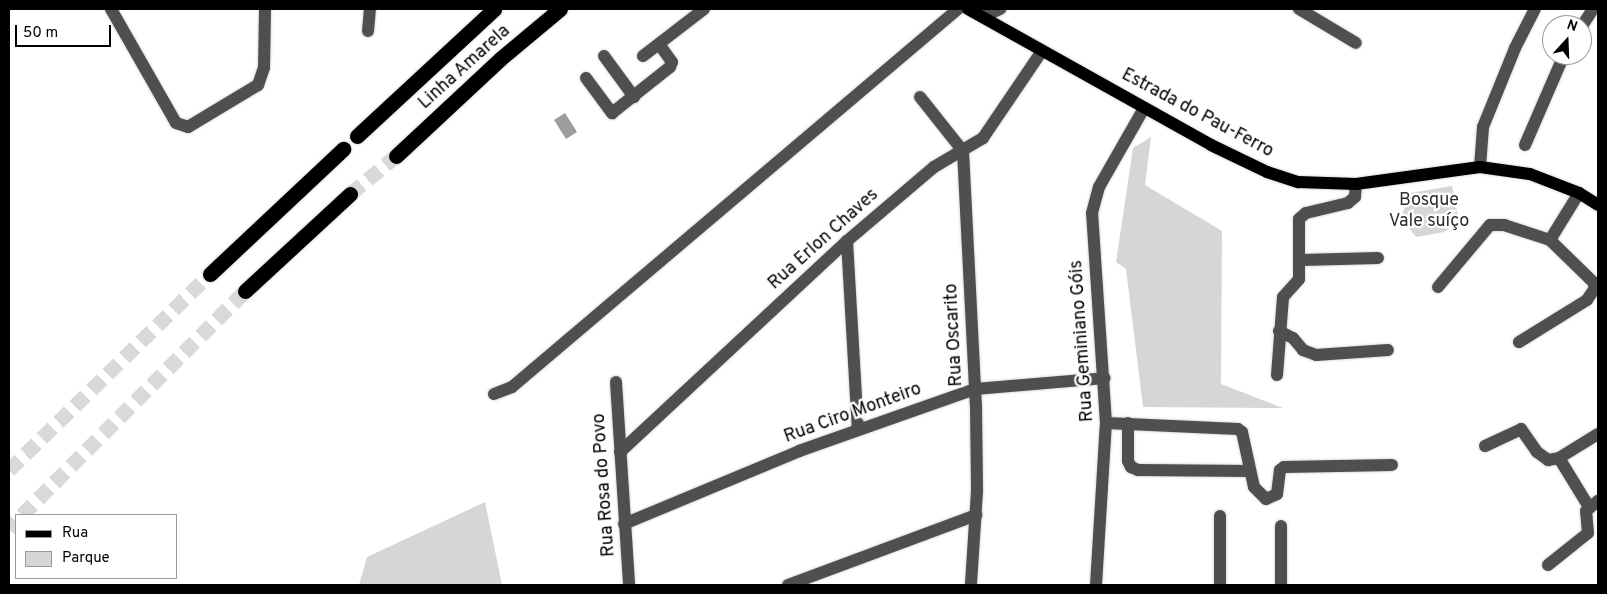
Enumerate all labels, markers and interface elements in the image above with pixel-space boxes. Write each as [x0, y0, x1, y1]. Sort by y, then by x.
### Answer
scale bar [18, 15, 114, 47]
north arrow [1542, 15, 1592, 65]
text: N [1564, 17, 1580, 36]
street label: Linha Amarela [415, 21, 515, 115]
text: 50 m [23, 24, 58, 43]
street label: Estrada do Pau-Ferro [1117, 65, 1277, 163]
street label: Rua Erlon Chaves [765, 185, 883, 295]
park label: Bosque Vale suíço [1389, 191, 1469, 233]
street label: Rua Geminiano Góis [1067, 259, 1099, 423]
street label: Rua Oscarito [942, 283, 968, 387]
street label: Rua Ciro Monteiro [781, 379, 925, 449]
street label: Rua Rosa do Povo [589, 412, 621, 558]
legend [15, 514, 178, 579]
text: Rua [62, 524, 88, 543]
text: Parque [62, 549, 110, 568]

